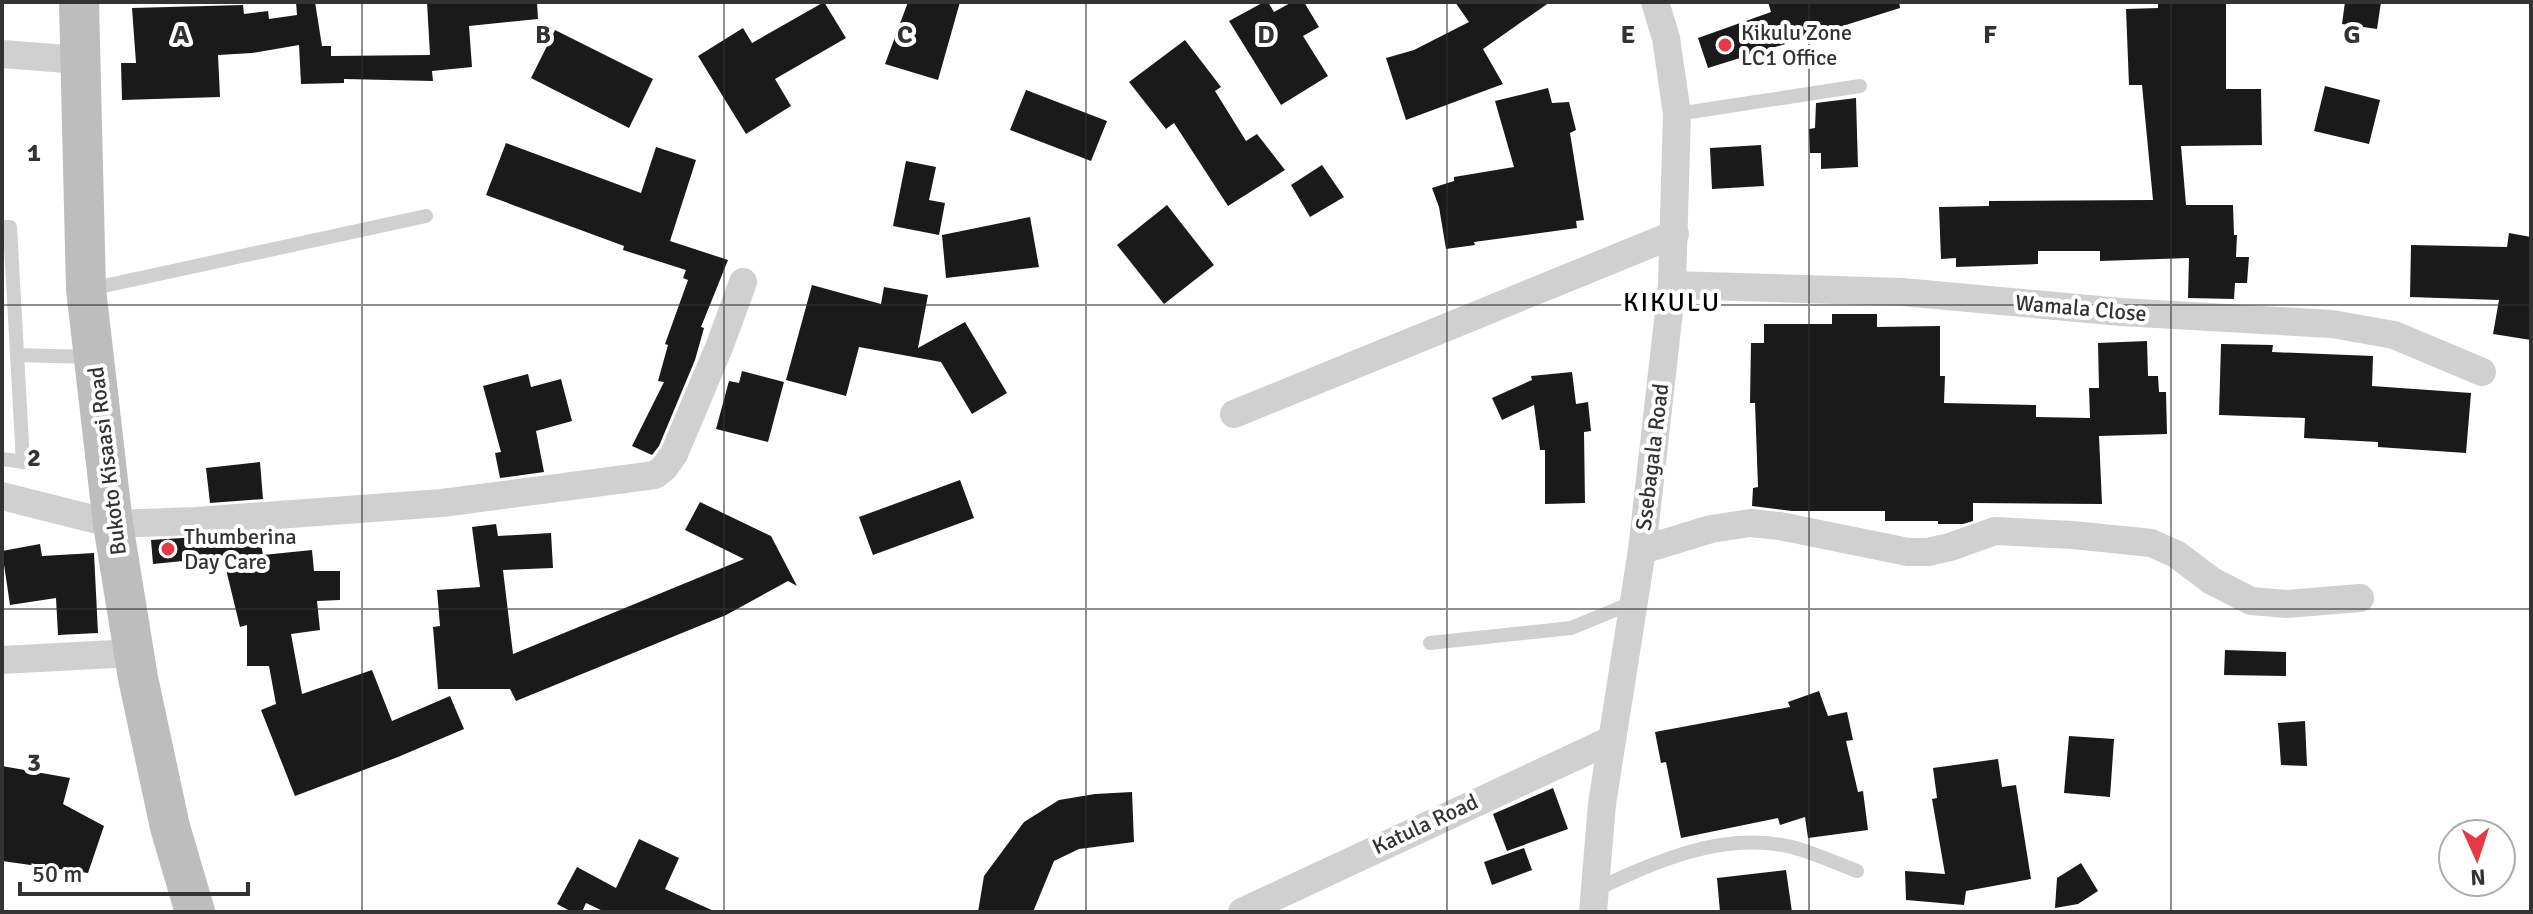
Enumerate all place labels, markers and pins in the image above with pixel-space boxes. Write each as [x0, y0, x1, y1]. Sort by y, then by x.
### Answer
place label: Kikulu Zone LC1 Office [1741, 19, 1852, 71]
marker: Kikulu Zone LC1 Office [1716, 36, 1734, 54]
place label: Thumberina Day Care [184, 523, 297, 575]
marker: Thumberina Day Care [159, 540, 177, 558]

